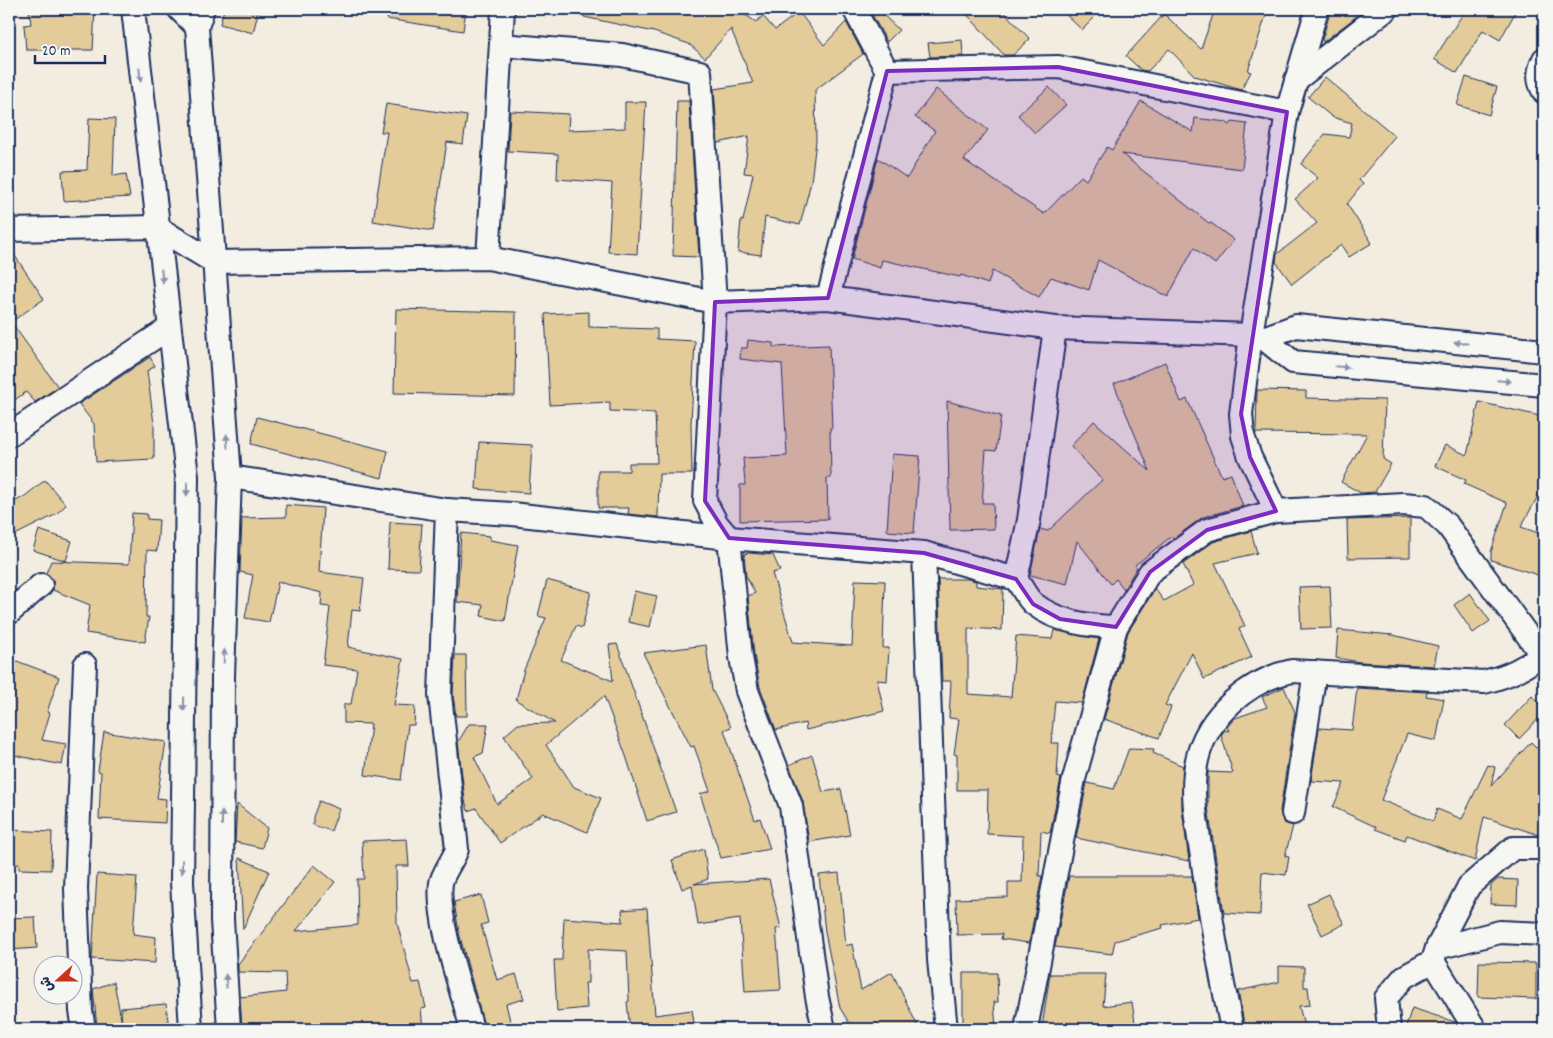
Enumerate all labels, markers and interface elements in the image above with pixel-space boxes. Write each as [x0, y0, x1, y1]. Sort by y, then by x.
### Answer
scale bar [35, 32, 105, 64]
text: 20 m [42, 41, 70, 63]
one-way arrow [136, 67, 144, 83]
one-way arrow [158, 268, 166, 284]
one-way arrow [1453, 339, 1469, 347]
one-way arrow [1334, 363, 1350, 371]
one-way arrow [1496, 377, 1512, 385]
one-way arrow [223, 433, 231, 449]
one-way arrow [182, 481, 190, 497]
one-way arrow [220, 648, 228, 664]
one-way arrow [180, 696, 188, 712]
one-way arrow [218, 810, 226, 826]
one-way arrow [178, 859, 186, 875]
north arrow [32, 956, 82, 1006]
one-way arrow [221, 972, 229, 988]
text: ش [36, 973, 60, 995]

